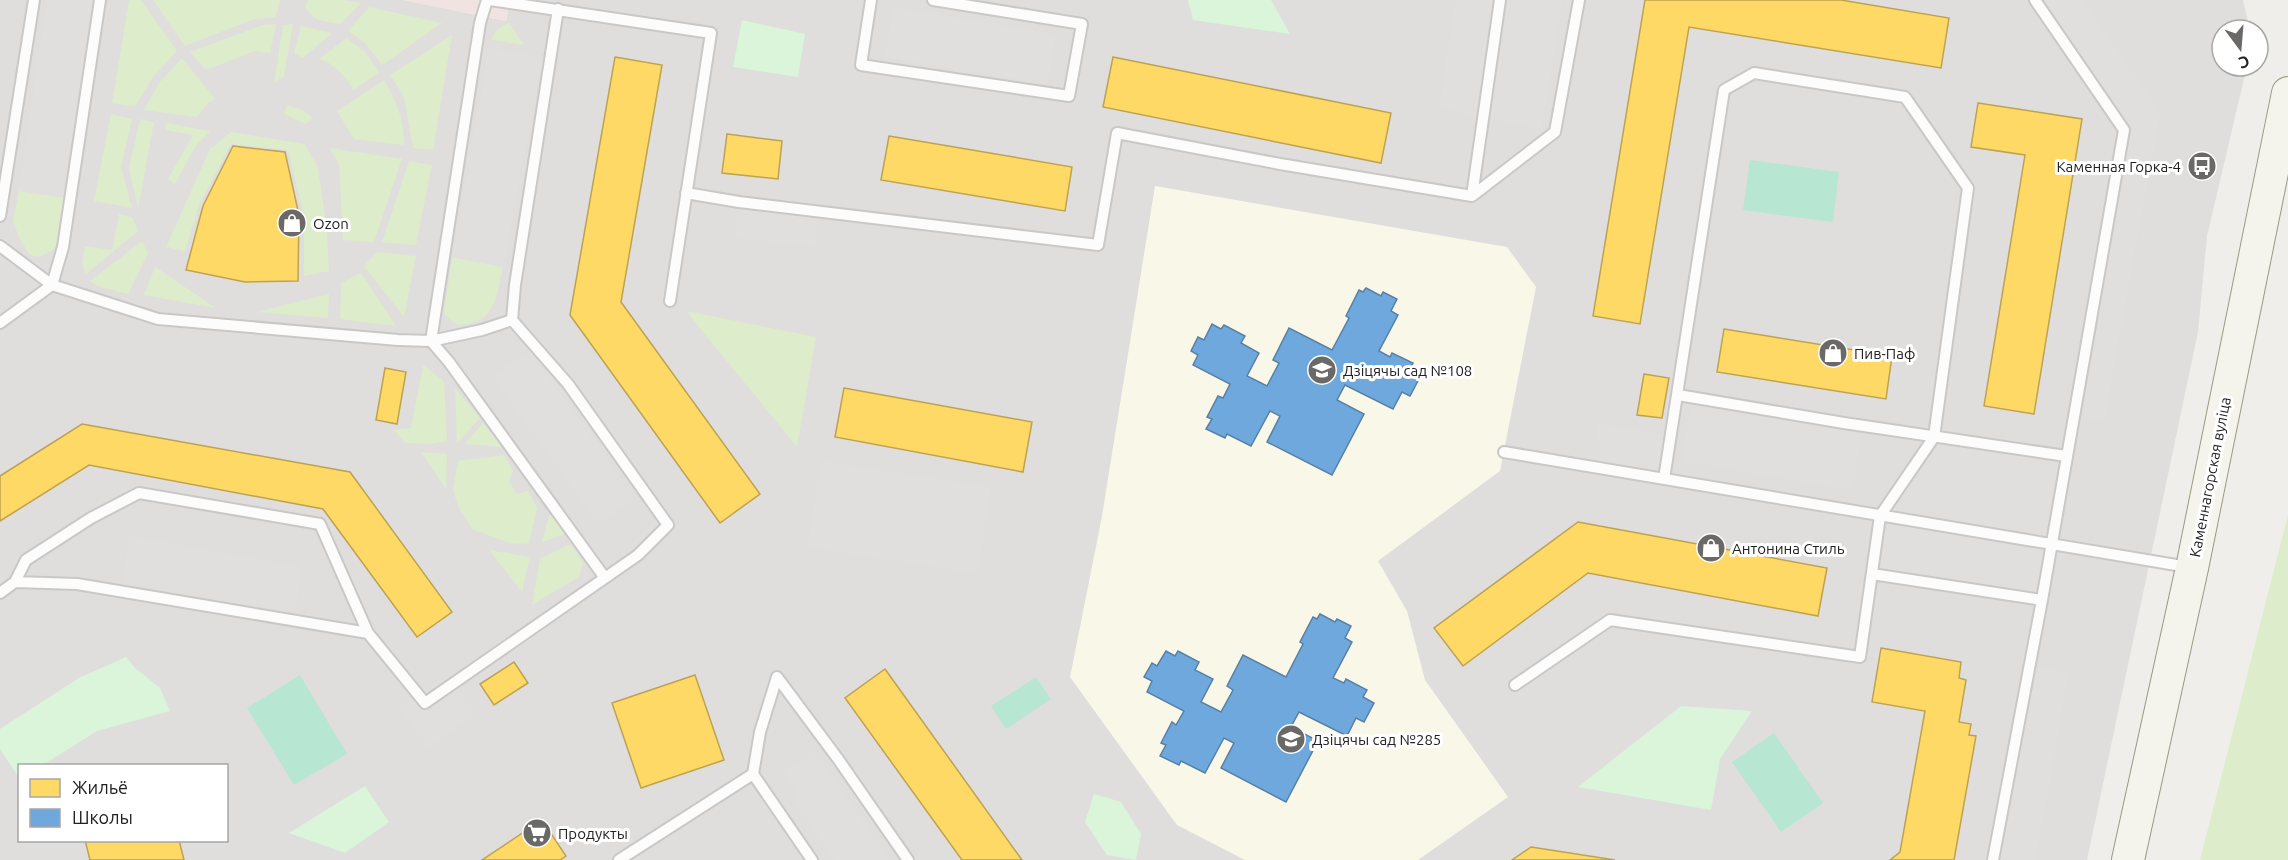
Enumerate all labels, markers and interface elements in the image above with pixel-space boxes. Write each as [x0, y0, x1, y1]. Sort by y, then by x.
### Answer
north arrow [2210, 18, 2270, 78]
text: С [2237, 52, 2252, 72]
bus stop icon: Каменная Горка-4 [2186, 150, 2218, 182]
place label: Каменная Горка-4 [2056, 158, 2181, 175]
shop icon: Ozon [276, 207, 308, 239]
place label: Ozon [313, 215, 349, 232]
shop icon: Пив-Паф [1817, 337, 1849, 369]
place label: Пив-Паф [1854, 345, 1915, 362]
school or university icon: Дзіцячы сад №108 [1306, 354, 1338, 386]
place label: Дзіцячы сад №108 [1343, 362, 1472, 379]
street label: Каменнагорская вуліца [2186, 395, 2234, 559]
shop icon: Антонина Стиль [1695, 532, 1727, 564]
place label: Антонина Стиль [1732, 540, 1845, 557]
school or university icon: Дзіцячы сад №285 [1275, 723, 1307, 755]
place label: Дзіцячы сад №285 [1312, 731, 1441, 748]
legend [18, 764, 228, 842]
text: Жильё [72, 777, 128, 797]
text: Школы [72, 807, 133, 827]
supermarket icon: Продукты [521, 817, 553, 849]
place label: Продукты [558, 825, 628, 842]

